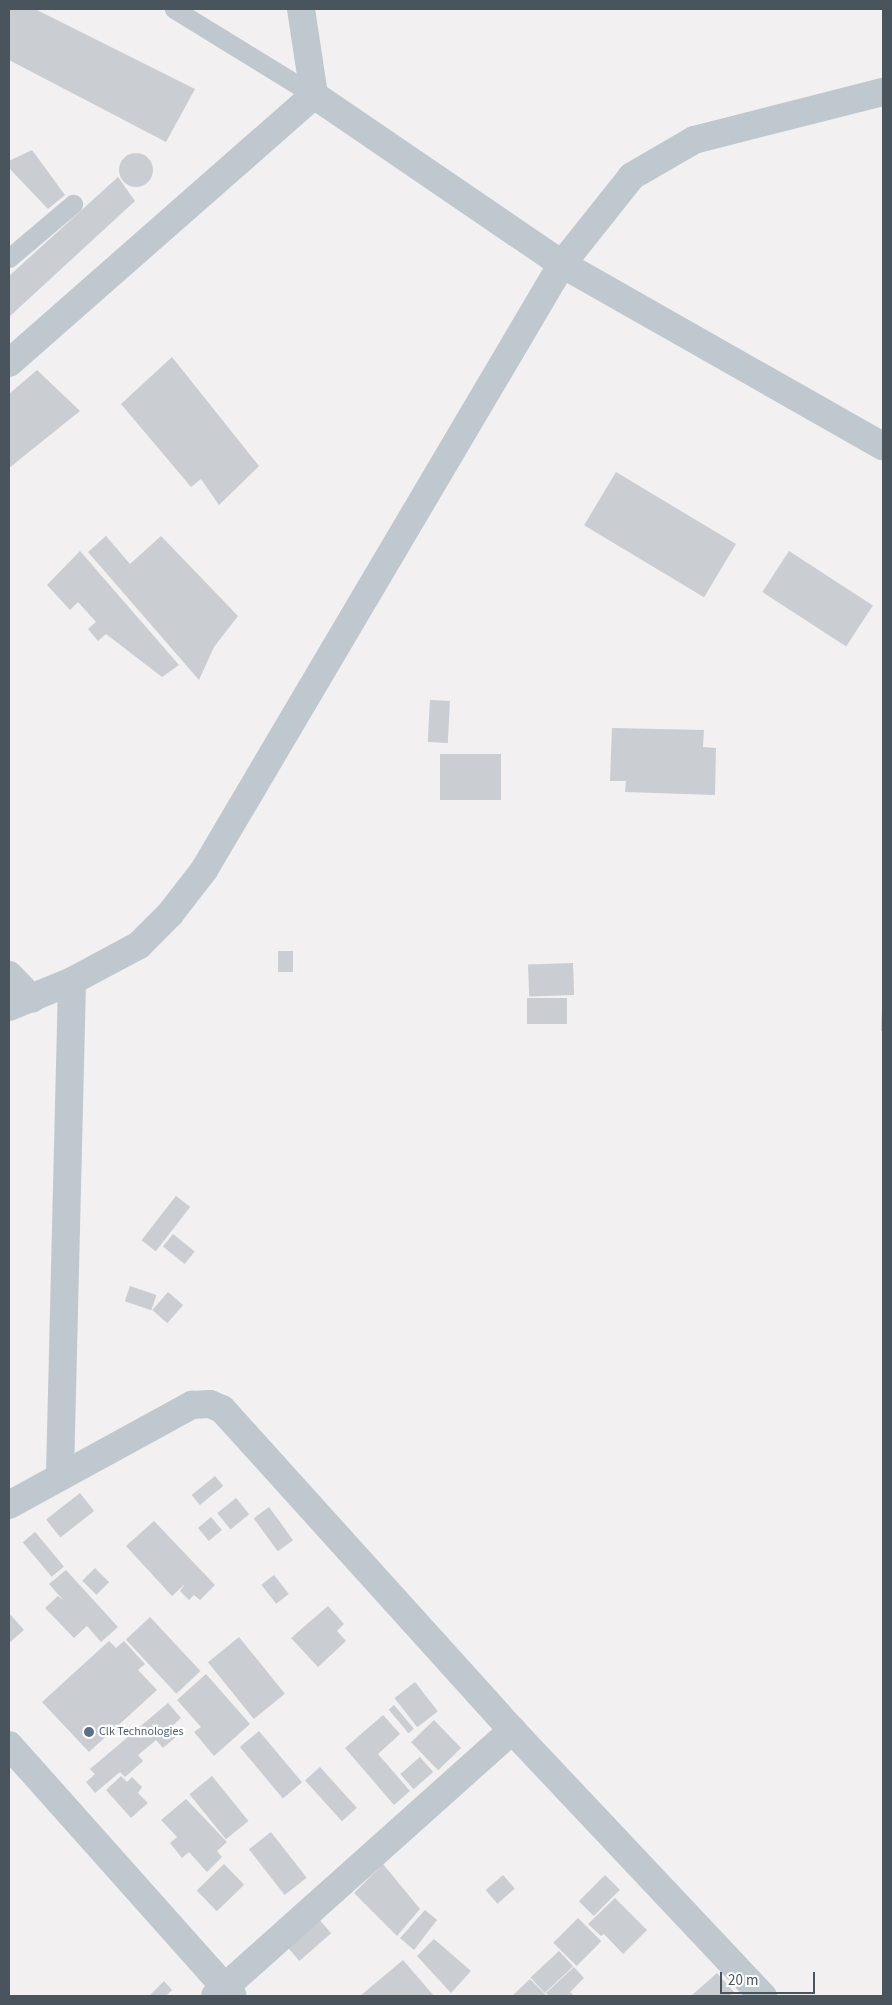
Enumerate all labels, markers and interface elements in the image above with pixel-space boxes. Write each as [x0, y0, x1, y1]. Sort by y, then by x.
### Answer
place label: Clk Technologies [99, 1725, 183, 1739]
marker: Clk Technologies [83, 1726, 95, 1738]
scale bar [722, 1962, 817, 1994]
text: 20 m [728, 1970, 758, 1991]

